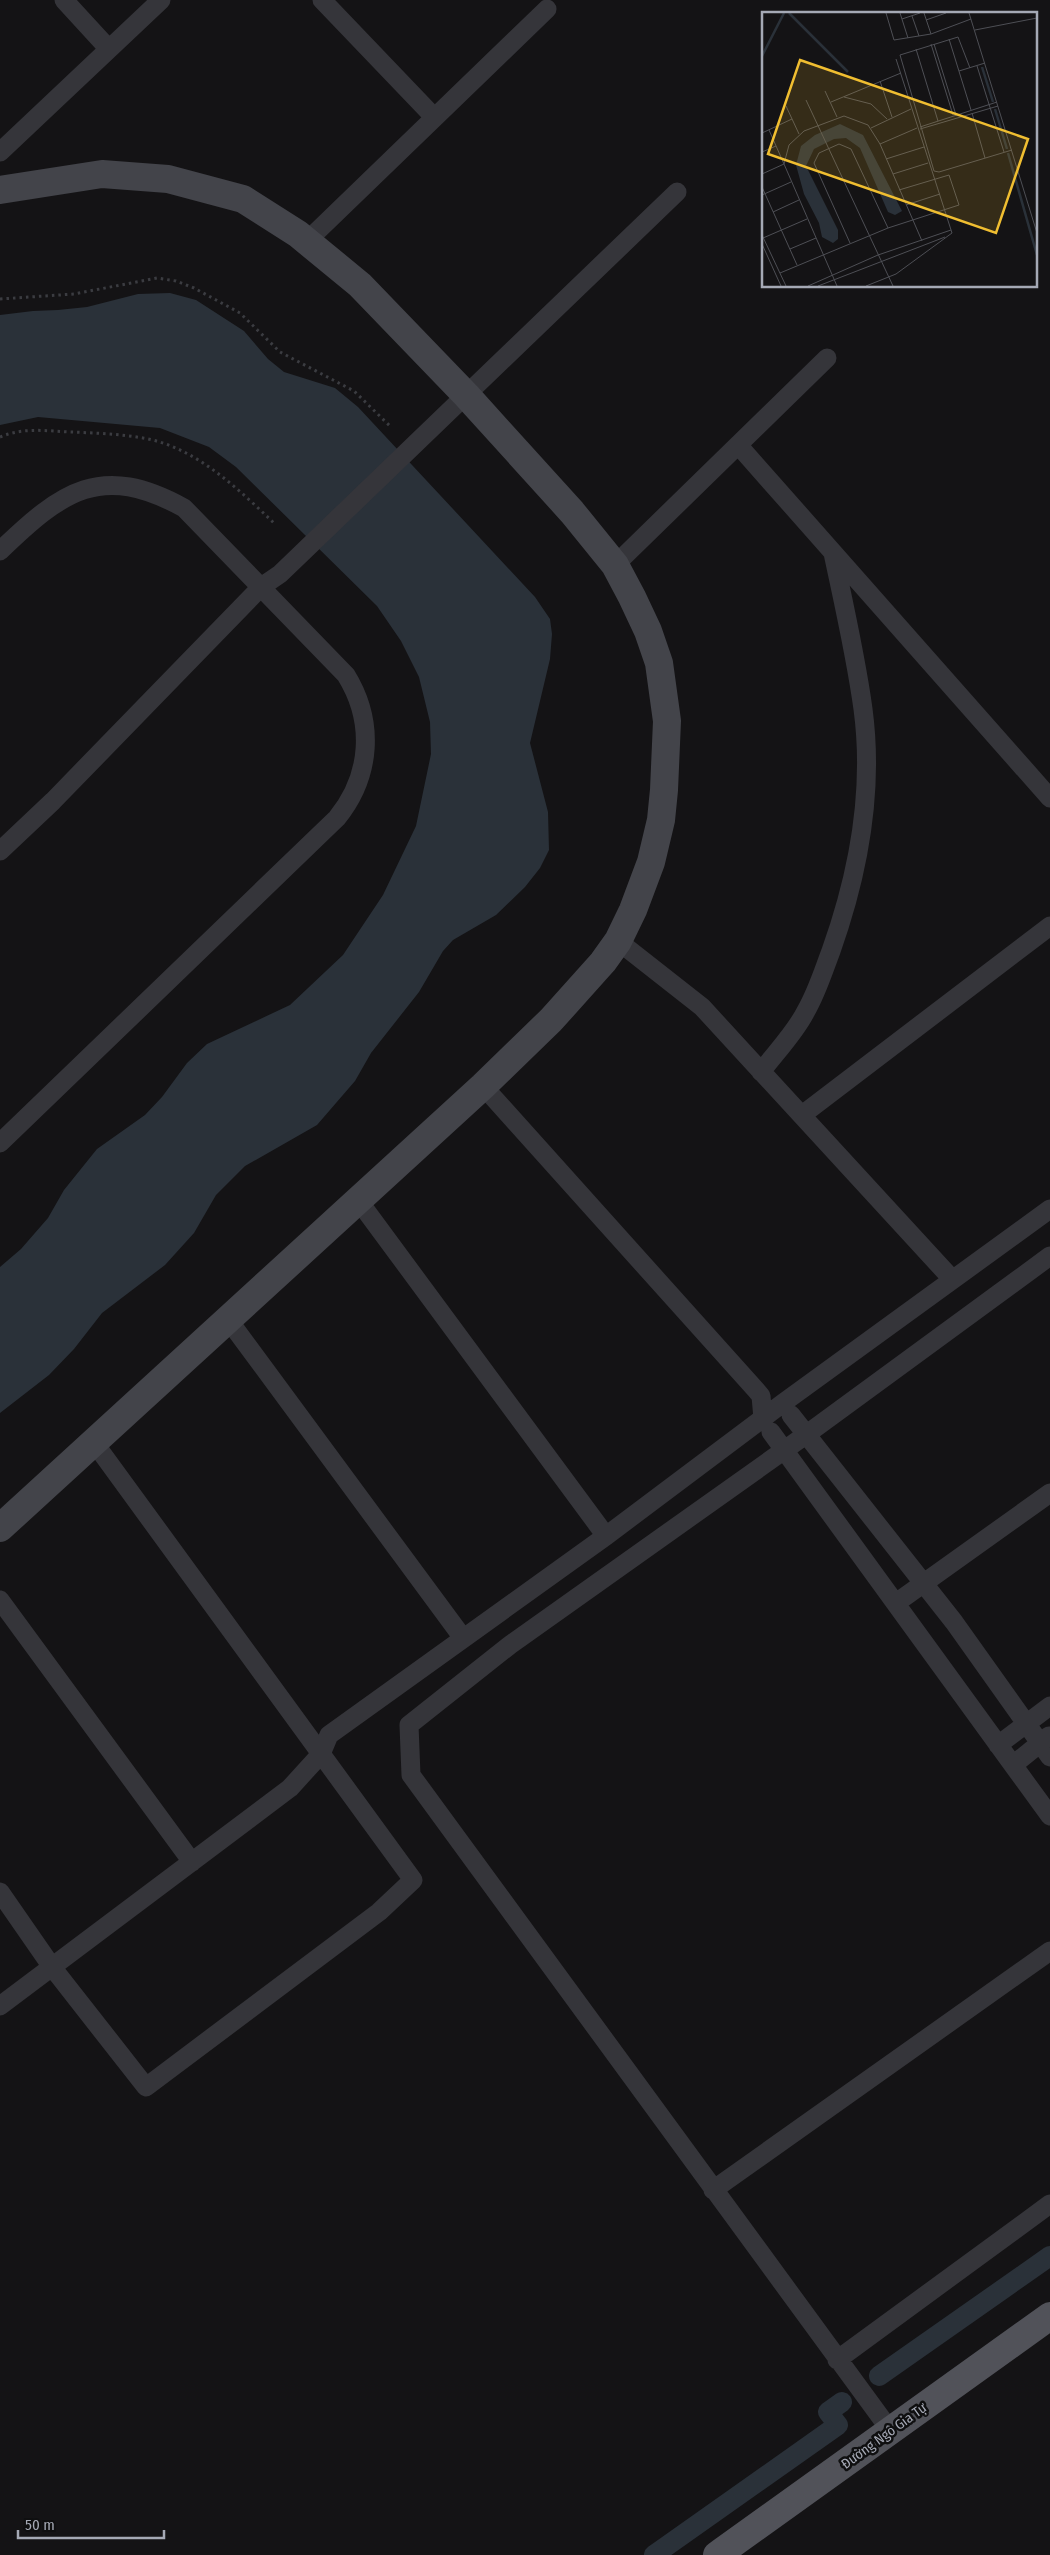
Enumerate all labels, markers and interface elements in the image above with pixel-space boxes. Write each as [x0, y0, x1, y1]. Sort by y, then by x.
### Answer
inset map [762, 12, 1038, 288]
street label: Đường Ngô Gia Tự [838, 2399, 930, 2473]
scale bar [18, 2508, 164, 2540]
text: 50 m [25, 2516, 55, 2534]

